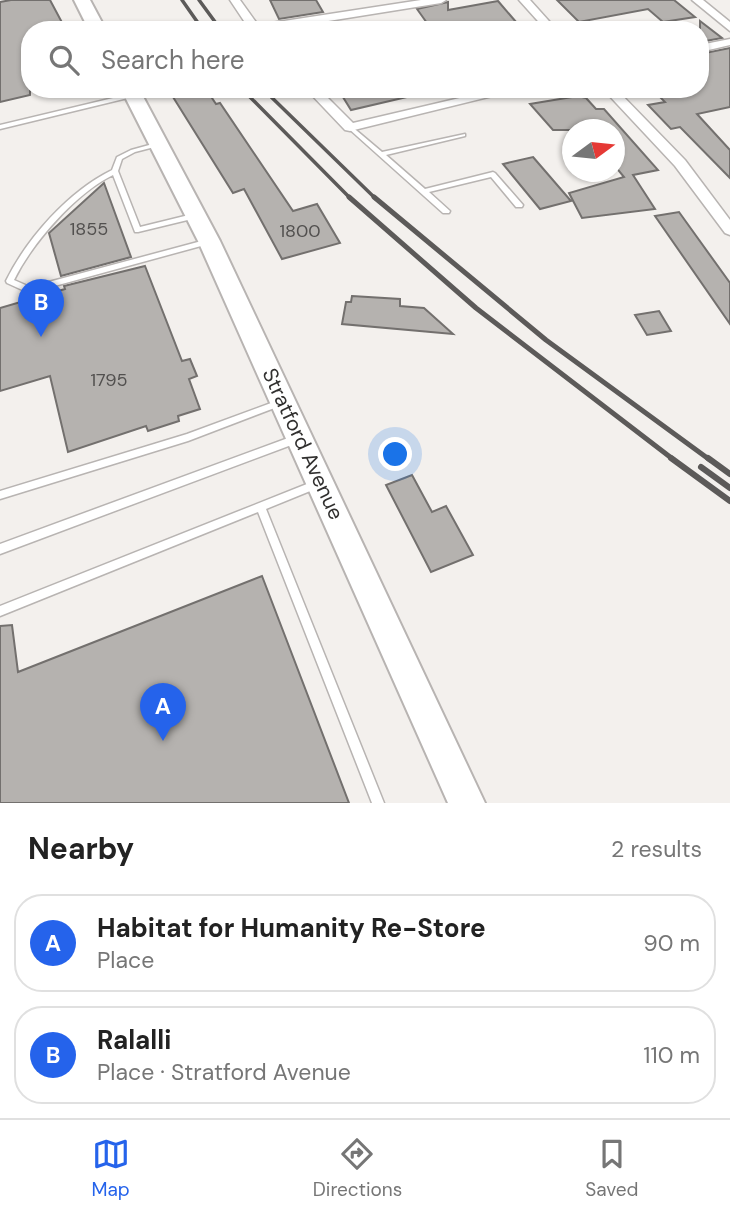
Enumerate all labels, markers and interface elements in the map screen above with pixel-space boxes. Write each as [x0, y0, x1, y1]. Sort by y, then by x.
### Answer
search box [21, 21, 709, 98]
icon: search [45, 41, 83, 79]
text: Search here [101, 43, 244, 77]
north arrow [562, 119, 625, 182]
house number: 1855 [70, 217, 108, 241]
house number: 1800 [279, 219, 321, 243]
pin: B [18, 279, 64, 337]
street label: Stratford Avenue [256, 364, 350, 524]
house number: 1795 [90, 368, 128, 392]
your location [378, 437, 412, 471]
pin: A [140, 683, 186, 741]
text: Nearby [28, 829, 134, 868]
text: 2 results [611, 834, 702, 864]
text: Habitat for Humanity Re-Store [97, 911, 486, 945]
text: A [45, 928, 61, 958]
text: 90 m [643, 928, 700, 958]
text: Place [97, 945, 154, 975]
text: Ralalli [97, 1023, 171, 1057]
text: B [46, 1040, 60, 1070]
text: 110 m [643, 1040, 700, 1070]
text: Place · Stratford Avenue [97, 1057, 351, 1087]
tab: Map [92, 1135, 130, 1202]
tab: Directions [313, 1135, 402, 1202]
tab: Saved [585, 1135, 638, 1202]

